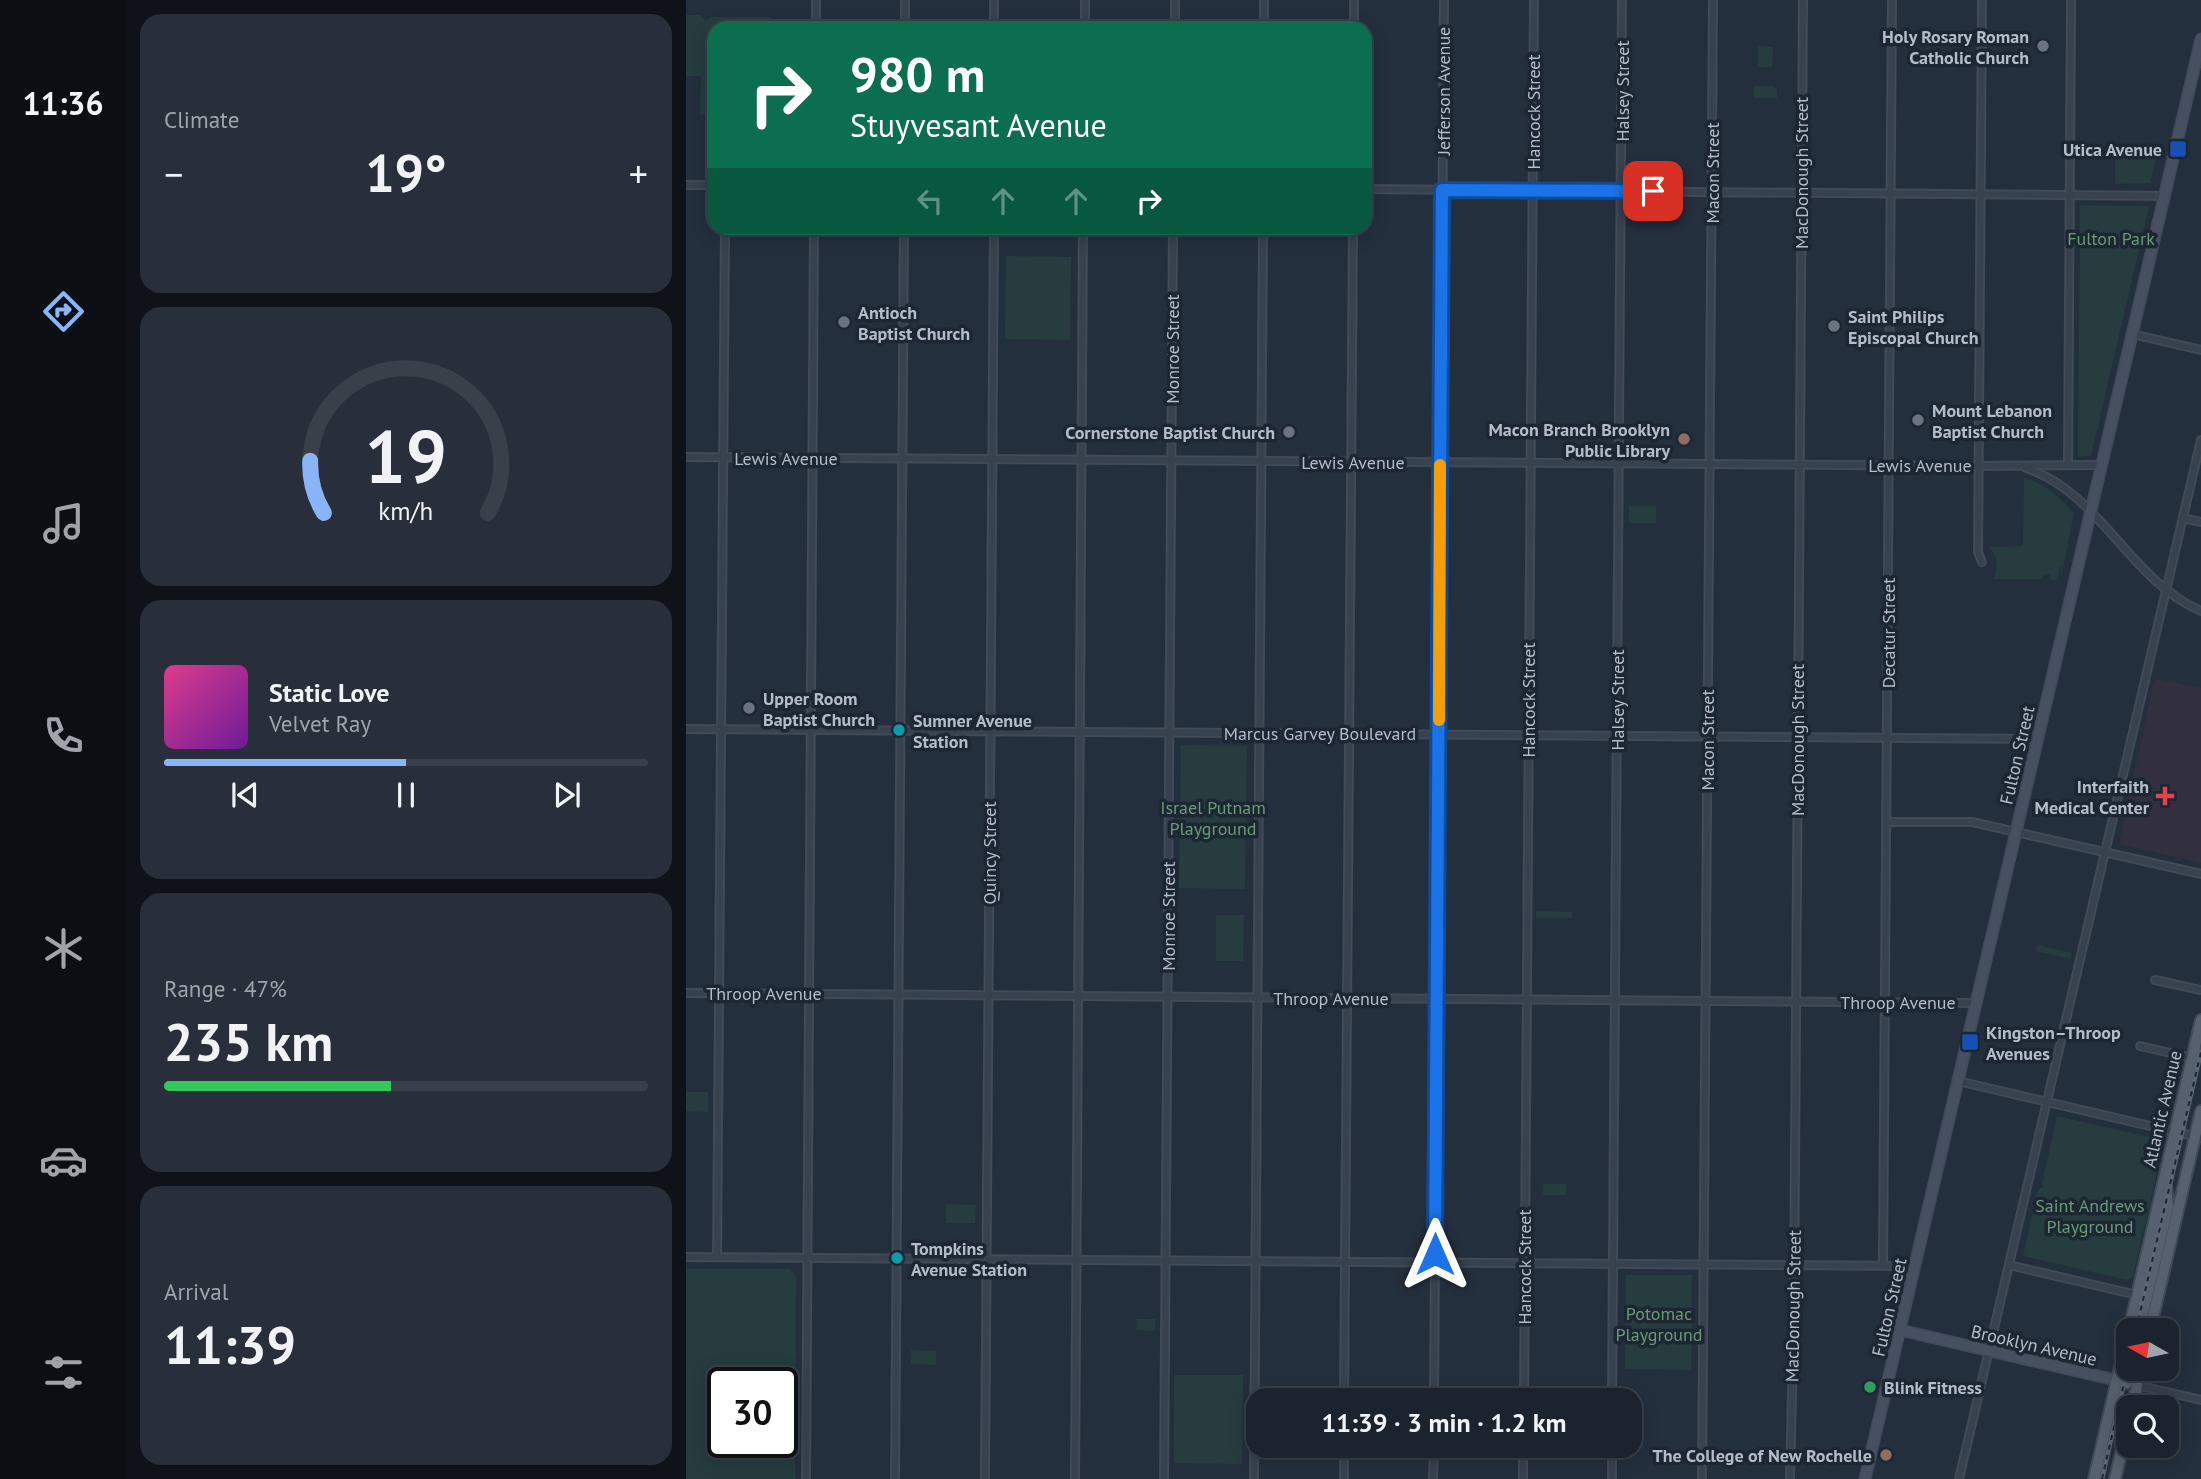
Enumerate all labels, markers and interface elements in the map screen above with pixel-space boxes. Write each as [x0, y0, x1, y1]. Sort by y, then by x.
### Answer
place label: Holy Rosary Roman Catholic Church [1882, 25, 2029, 69]
street label: Jefferson Avenue [1432, 27, 1455, 156]
marker: Holy Rosary Roman Catholic Church [2035, 38, 2051, 54]
street label: Halsey Street [1611, 40, 1634, 142]
text: 980 m [850, 42, 985, 106]
icon: right [735, 49, 826, 140]
street label: Hancock Street [1522, 54, 1545, 170]
text: 11:36 [22, 82, 104, 124]
street label: MacDonough Street [1790, 97, 1813, 249]
text: Stuyvesant Avenue [850, 104, 1107, 146]
text: Climate [164, 105, 239, 134]
street label: Macon Street [1701, 122, 1724, 224]
place label: Utica Avenue [2063, 138, 2162, 161]
text: 19° [365, 139, 447, 206]
marker: Utica Avenue [2168, 139, 2188, 159]
text: − [164, 149, 183, 198]
text: + [629, 149, 648, 198]
pin [1623, 161, 1683, 221]
icon: arrive [1634, 172, 1672, 210]
icon: left [911, 182, 949, 220]
icon: ahead [984, 182, 1022, 220]
icon: ahead [1057, 182, 1095, 220]
icon: right [1130, 182, 1168, 220]
park label: Fulton Park [2067, 227, 2155, 250]
icon: directions [39, 287, 88, 336]
street label: Monroe Street [1161, 294, 1184, 404]
place label: Antioch Baptist Church [858, 301, 970, 345]
place label: Saint Philips Episcopal Church [1848, 305, 1978, 349]
marker: Antioch Baptist Church [836, 314, 852, 330]
marker: Saint Philips Episcopal Church [1826, 318, 1842, 334]
place label: Mount Lebanon Baptist Church [1932, 399, 2052, 443]
text: 19 [365, 409, 447, 503]
marker: Mount Lebanon Baptist Church [1910, 412, 1926, 428]
place label: Macon Branch Brooklyn Public Library [1488, 418, 1670, 462]
place label: Cornerstone Baptist Church [1065, 421, 1275, 444]
marker: Cornerstone Baptist Church [1281, 424, 1297, 440]
marker: Macon Branch Brooklyn Public Library [1676, 431, 1692, 447]
street label: Lewis Avenue [734, 447, 838, 470]
street label: Lewis Avenue [1301, 451, 1405, 474]
street label: Lewis Avenue [1868, 454, 1972, 477]
text: km/h [379, 494, 433, 526]
icon: music [39, 499, 88, 548]
street label: Decatur Street [1877, 578, 1900, 688]
street label: Hancock Street [1517, 642, 1540, 758]
street label: Halsey Street [1606, 649, 1629, 751]
street label: MacDonough Street [1786, 664, 1809, 816]
text: Static Love [269, 676, 390, 709]
place label: Upper Room Baptist Church [763, 687, 875, 731]
street label: Macon Street [1696, 689, 1719, 791]
marker: Upper Room Baptist Church [741, 700, 757, 716]
street label: Fulton Street [1994, 703, 2040, 807]
text: Velvet Ray [269, 709, 371, 738]
place label: Sumner Avenue Station [913, 709, 1032, 753]
icon: phone [39, 711, 88, 760]
marker: Sumner Avenue Station [891, 722, 907, 738]
street label: Marcus Garvey Boulevard [1224, 722, 1416, 745]
place label: Interfaith Medical Center [2035, 775, 2150, 819]
icon: previous [226, 776, 264, 814]
icon: pause [387, 776, 425, 814]
icon: next [548, 776, 586, 814]
marker: Interfaith Medical Center [2155, 786, 2175, 806]
park label: Israel Putnam Playground [1160, 796, 1266, 840]
street label: Quincy Street [978, 801, 1001, 905]
street label: Monroe Street [1157, 861, 1180, 971]
icon: climate [39, 924, 88, 973]
text: Range · 47% [164, 974, 287, 1003]
street label: Throop Avenue [706, 982, 822, 1005]
street label: Throop Avenue [1273, 987, 1389, 1010]
street label: Throop Avenue [1840, 991, 1956, 1014]
text: 235 km [164, 1008, 333, 1075]
place label: Kingston–Throop Avenues [1986, 1021, 2121, 1065]
marker: Kingston–Throop Avenues [1960, 1032, 1980, 1052]
street label: Atlantic Avenue [2137, 1048, 2187, 1170]
icon: car [39, 1136, 88, 1185]
park label: Saint Andrews Playground [2035, 1194, 2145, 1238]
street label: Hancock Street [1513, 1209, 1536, 1325]
position arrow [1398, 1217, 1472, 1291]
street label: MacDonough Street [1780, 1230, 1806, 1382]
place label: Tompkins Avenue Station [911, 1237, 1027, 1281]
marker: Tompkins Avenue Station [889, 1250, 905, 1266]
street label: Fulton Street [1866, 1255, 1912, 1359]
text: Arrival [164, 1277, 228, 1306]
park label: Potomac Playground [1615, 1302, 1703, 1346]
text: 11:39 [164, 1311, 296, 1378]
north arrow [2116, 1318, 2179, 1381]
map controls [2116, 1318, 2179, 1458]
street label: Brooklyn Avenue [1969, 1319, 2099, 1371]
icon: filters [39, 1348, 88, 1397]
speed limit sign: 30 [707, 1367, 798, 1458]
place label: Blink Fitness [1884, 1376, 1982, 1399]
marker: Blink Fitness [1862, 1379, 1878, 1395]
button: search [2116, 1395, 2179, 1458]
text: 11:39 · 3 min · 1.2 km [1322, 1406, 1567, 1439]
place label: The College of New Rochelle [1653, 1444, 1872, 1467]
marker: The College of New Rochelle [1878, 1447, 1894, 1463]

